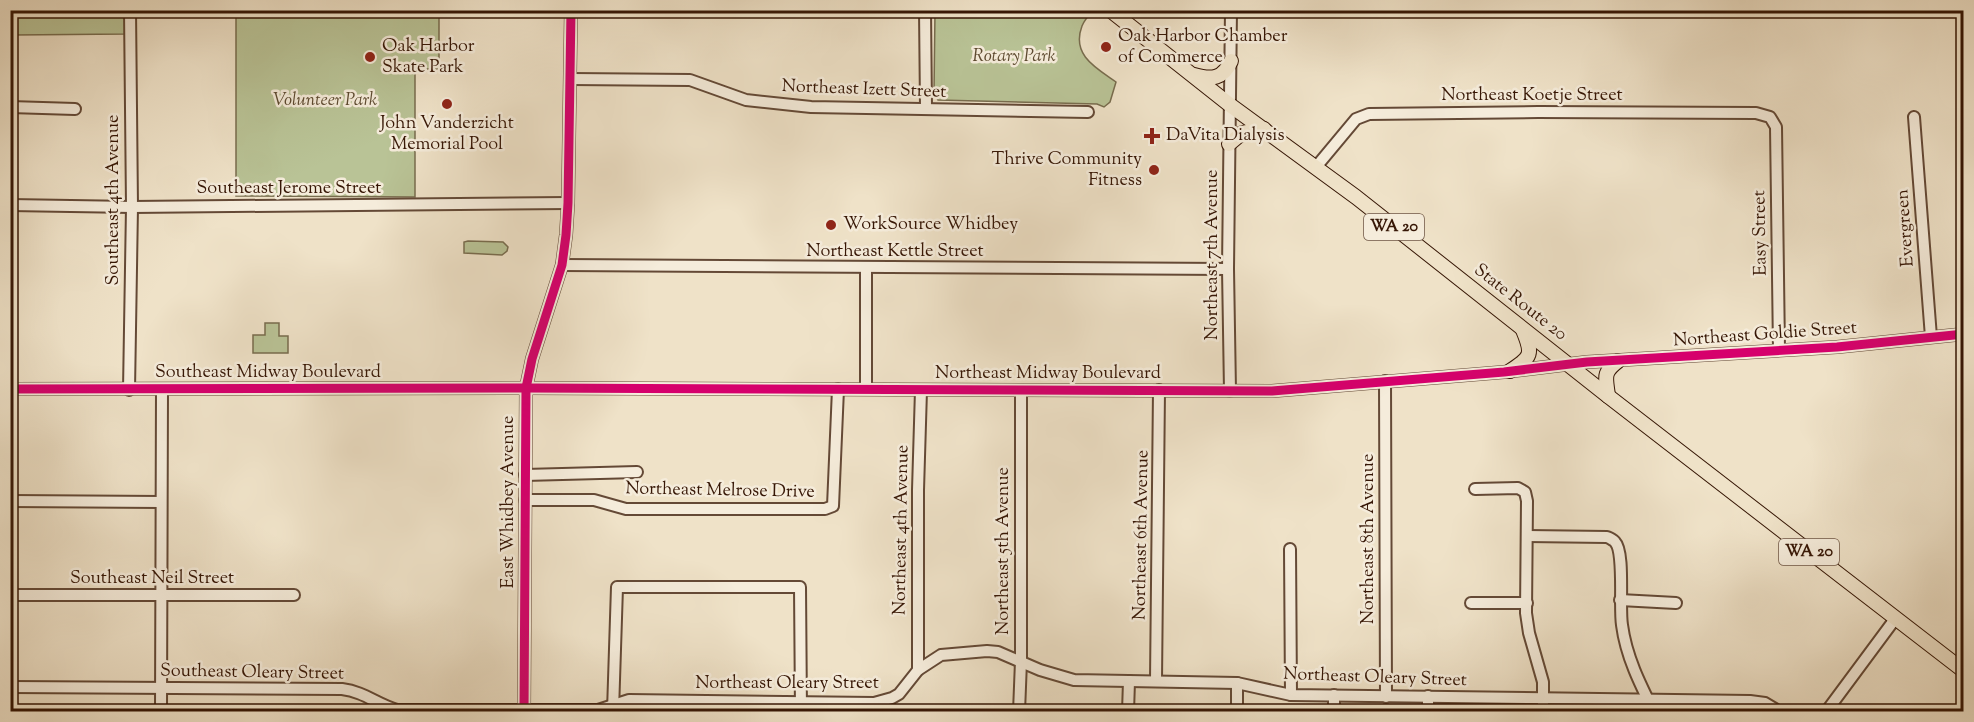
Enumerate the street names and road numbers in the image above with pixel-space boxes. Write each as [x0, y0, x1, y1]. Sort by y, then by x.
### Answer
street label: Northeast Izett Street [781, 74, 947, 106]
street label: Northeast Koetje Street [1441, 83, 1623, 109]
street label: Southeast 4th Avenue [101, 115, 127, 285]
street label: Northeast 7th Avenue [1200, 170, 1226, 340]
street label: Southeast Jerome Street [197, 176, 381, 202]
street label: Evergreen [1890, 188, 1922, 268]
street label: Easy Street [1747, 190, 1775, 276]
road number: WA 20 [1364, 214, 1424, 240]
street label: Northeast Kettle Street [806, 239, 984, 265]
street label: State Route 20 [1468, 258, 1572, 348]
street label: Northeast Goldie Street [1672, 316, 1858, 354]
street label: Southeast Midway Boulevard [155, 360, 381, 386]
street label: Northeast Midway Boulevard [935, 361, 1161, 387]
street label: East Whidbey Avenue [496, 416, 522, 589]
street label: Northeast 4th Avenue [888, 444, 916, 616]
street label: Northeast 6th Avenue [1128, 450, 1156, 620]
street label: Northeast 8th Avenue [1356, 454, 1382, 624]
street label: Northeast 5th Avenue [991, 467, 1017, 635]
street label: Northeast Melrose Drive [625, 476, 815, 506]
road number: WA 20 [1779, 539, 1839, 565]
street label: Southeast Neil Street [70, 566, 234, 592]
street label: Southeast Oleary Street [160, 658, 344, 688]
street label: Northeast Oleary Street [1283, 662, 1467, 694]
street label: Northeast Oleary Street [695, 671, 879, 697]

